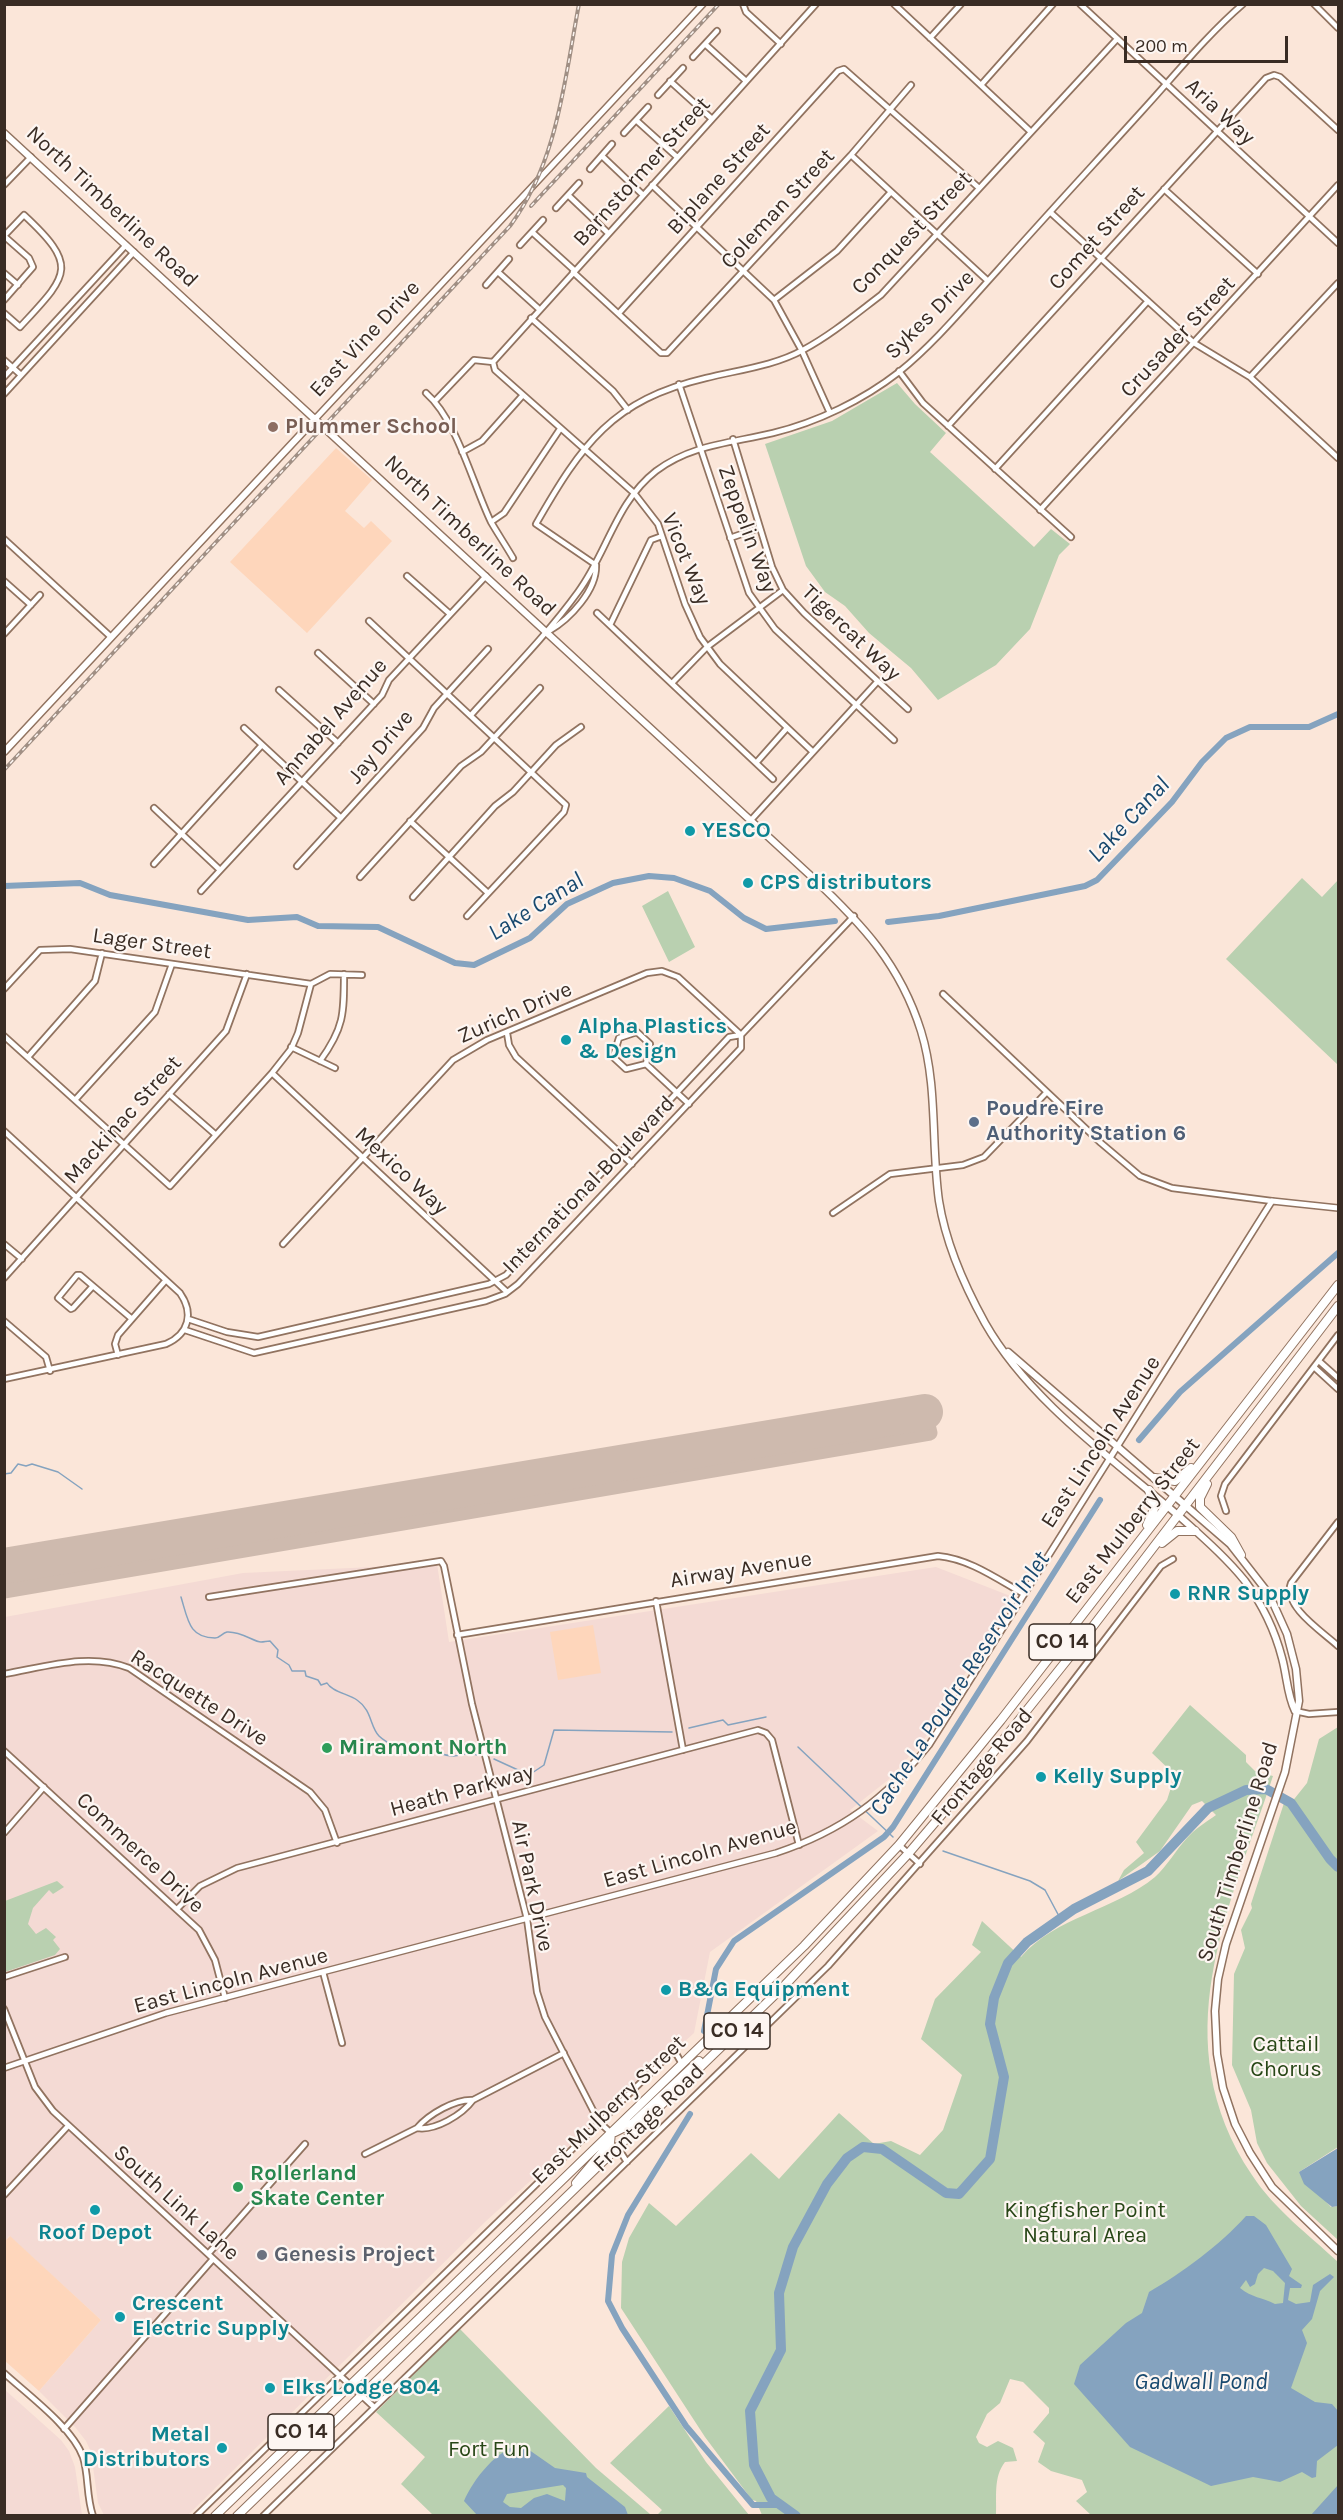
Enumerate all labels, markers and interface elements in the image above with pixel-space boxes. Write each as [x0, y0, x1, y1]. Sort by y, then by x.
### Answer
scale bar [1127, 24, 1290, 62]
text: 200 m [1135, 35, 1188, 57]
street label: Aria Way [1180, 73, 1260, 151]
street label: Barnstormer Street [568, 92, 716, 252]
street label: Biplane Street [662, 118, 776, 240]
street label: North Timberline Road [21, 120, 203, 294]
street label: Coleman Street [716, 143, 840, 275]
street label: Conquest Street [846, 166, 978, 300]
street label: Comet Street [1043, 180, 1151, 296]
street label: Sykes Drive [880, 265, 980, 365]
street label: Crusader Street [1115, 271, 1241, 403]
street label: East Vine Drive [304, 275, 426, 403]
place label: Plummer School [285, 414, 457, 440]
marker: Plummer School [266, 420, 280, 434]
street label: North Timberline Road [379, 449, 561, 623]
street label: Zeppelin Way [712, 462, 782, 596]
street label: Vicot Way [656, 509, 716, 609]
street label: Tigercat Way [796, 579, 906, 687]
street label: Annabel Avenue [269, 653, 393, 791]
street label: Jay Drive [343, 705, 419, 789]
water label: Lake Canal [1082, 771, 1176, 869]
place label: YESCO [702, 818, 771, 844]
marker: YESCO [683, 824, 697, 838]
water label: Lake Canal [483, 866, 589, 948]
place label: CPS distributors [760, 870, 932, 896]
marker: CPS distributors [741, 876, 755, 890]
street label: Lager Street [91, 923, 213, 965]
street label: Zurich Drive [454, 976, 576, 1050]
place label: Alpha Plastics & Design [578, 1014, 727, 1066]
marker: Alpha Plastics & Design [559, 1033, 573, 1047]
street label: Mackinac Street [59, 1050, 187, 1190]
street label: International Boulevard [497, 1091, 681, 1279]
place label: Poudre Fire Authority Station 6 [986, 1096, 1186, 1148]
marker: Poudre Fire Authority Station 6 [967, 1115, 981, 1129]
street label: Mexico Way [349, 1121, 453, 1221]
street label: East Lincoln Avenue [1035, 1351, 1167, 1533]
street label: East Mulberry Street [1060, 1433, 1206, 1609]
street label: Airway Avenue [668, 1546, 814, 1594]
water label: Cache La Poudre Reservoir Inlet [864, 1547, 1056, 1821]
place label: RNR Supply [1187, 1581, 1309, 1607]
marker: RNR Supply [1168, 1587, 1182, 1601]
road number: CO 14 [1029, 1624, 1095, 1660]
street label: Racquette Drive [125, 1644, 273, 1752]
street label: Frontage Road [925, 1703, 1039, 1831]
place label: Miramont North [339, 1735, 507, 1761]
street label: South Timberline Road [1192, 1739, 1284, 1965]
marker: Miramont North [320, 1741, 334, 1755]
street label: Heath Parkway [387, 1759, 537, 1823]
place label: Kelly Supply [1053, 1764, 1182, 1790]
marker: Kelly Supply [1034, 1770, 1048, 1784]
street label: Commerce Drive [71, 1787, 209, 1919]
street label: East Lincoln Avenue [600, 1814, 800, 1894]
street label: Air Park Drive [505, 1818, 559, 1954]
street label: East Lincoln Avenue [131, 1942, 331, 2020]
place label: B&G Equipment [678, 1977, 850, 2003]
marker: B&G Equipment [659, 1983, 673, 1997]
road number: CO 14 [704, 2013, 770, 2049]
street label: East Mulberry Street [527, 2030, 691, 2190]
park label: Cattail Chorus [1250, 2032, 1322, 2084]
street label: Frontage Road [588, 2058, 710, 2178]
street label: South Link Lane [108, 2140, 244, 2266]
place label: Rollerland Skate Center [250, 2161, 384, 2212]
marker: Rollerland Skate Center [231, 2180, 245, 2194]
park label: Kingfisher Point Natural Area [1004, 2198, 1166, 2250]
marker: Roof Depot [88, 2203, 102, 2217]
place label: Roof Depot [38, 2220, 152, 2246]
place label: Genesis Project [274, 2242, 435, 2268]
marker: Genesis Project [255, 2248, 269, 2262]
place label: Crescent Electric Supply [132, 2291, 289, 2342]
marker: Crescent Electric Supply [113, 2310, 127, 2324]
water label: Gadwall Pond [1134, 2368, 1268, 2396]
place label: Elks Lodge 804 [282, 2375, 440, 2401]
marker: Elks Lodge 804 [263, 2381, 277, 2395]
road number: CO 14 [268, 2414, 334, 2450]
place label: Metal Distributors [83, 2422, 210, 2474]
park label: Fort Fun [448, 2437, 530, 2463]
marker: Metal Distributors [215, 2441, 229, 2455]

